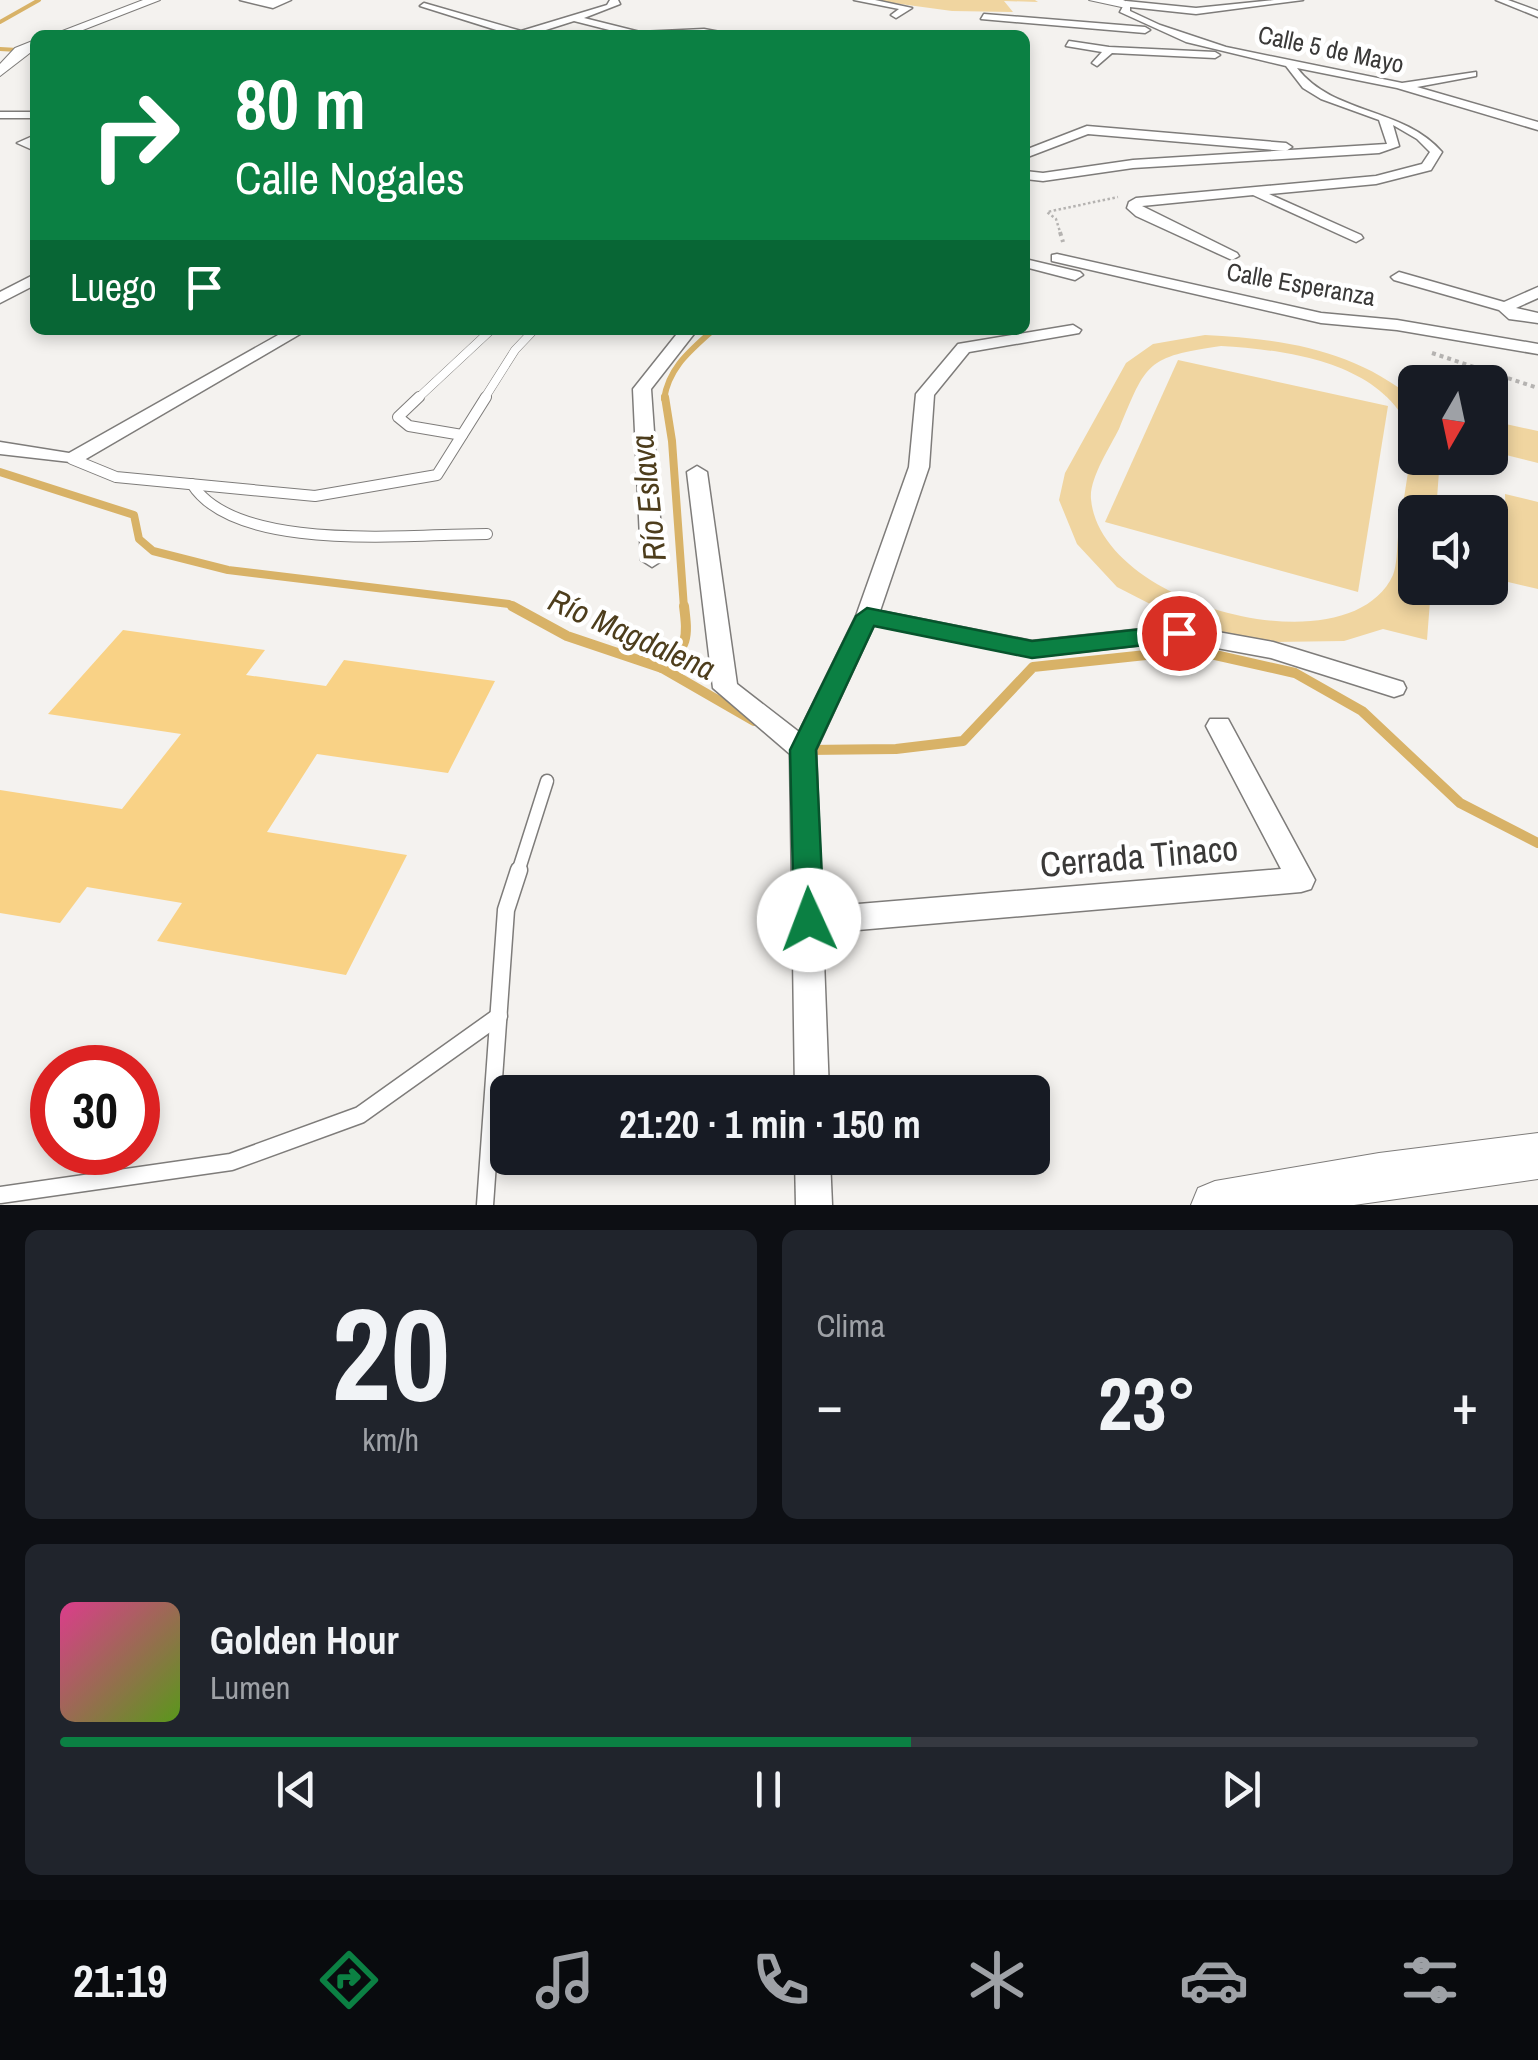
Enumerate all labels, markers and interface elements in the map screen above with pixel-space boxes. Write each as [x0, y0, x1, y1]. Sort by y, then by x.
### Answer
street label: Calle 5 de Mayo [1255, 17, 1407, 81]
text: 80 m [235, 57, 366, 151]
icon: right [70, 70, 200, 200]
text: Calle Nogales [235, 147, 465, 208]
street label: Calle Esperanza [1224, 254, 1379, 314]
icon: arrive [177, 260, 232, 315]
text: Luego [70, 262, 157, 313]
north arrow [1398, 365, 1508, 475]
map controls [1398, 365, 1508, 605]
water label: Río Eslava [620, 433, 676, 563]
button: sound [1398, 495, 1508, 605]
water label: Río Magdalena [542, 578, 722, 690]
pin [1137, 591, 1222, 676]
icon: arrive [1152, 606, 1207, 661]
street label: Cerrada Tinaco [1038, 824, 1240, 888]
position arrow [757, 868, 861, 972]
speed limit sign: 30 [30, 1045, 160, 1175]
text: 21:20 · 1 min · 150 m [619, 1099, 921, 1150]
text: 20 [331, 1265, 450, 1441]
text: Clima [817, 1304, 885, 1347]
text: 23° [1098, 1352, 1196, 1453]
text: − [817, 1367, 843, 1441]
text: + [1452, 1367, 1478, 1441]
text: km/h [362, 1418, 419, 1461]
text: Golden Hour [210, 1615, 399, 1666]
text: Lumen [210, 1666, 290, 1709]
icon: previous [269, 1762, 324, 1817]
icon: pause [741, 1762, 796, 1817]
icon: next [1214, 1762, 1269, 1817]
icon: directions [314, 1945, 384, 2015]
icon: music [530, 1945, 600, 2015]
icon: phone [746, 1945, 816, 2015]
icon: climate [962, 1945, 1032, 2015]
icon: car [1179, 1945, 1249, 2015]
icon: filters [1395, 1945, 1465, 2015]
text: 21:19 [73, 1950, 167, 2011]

